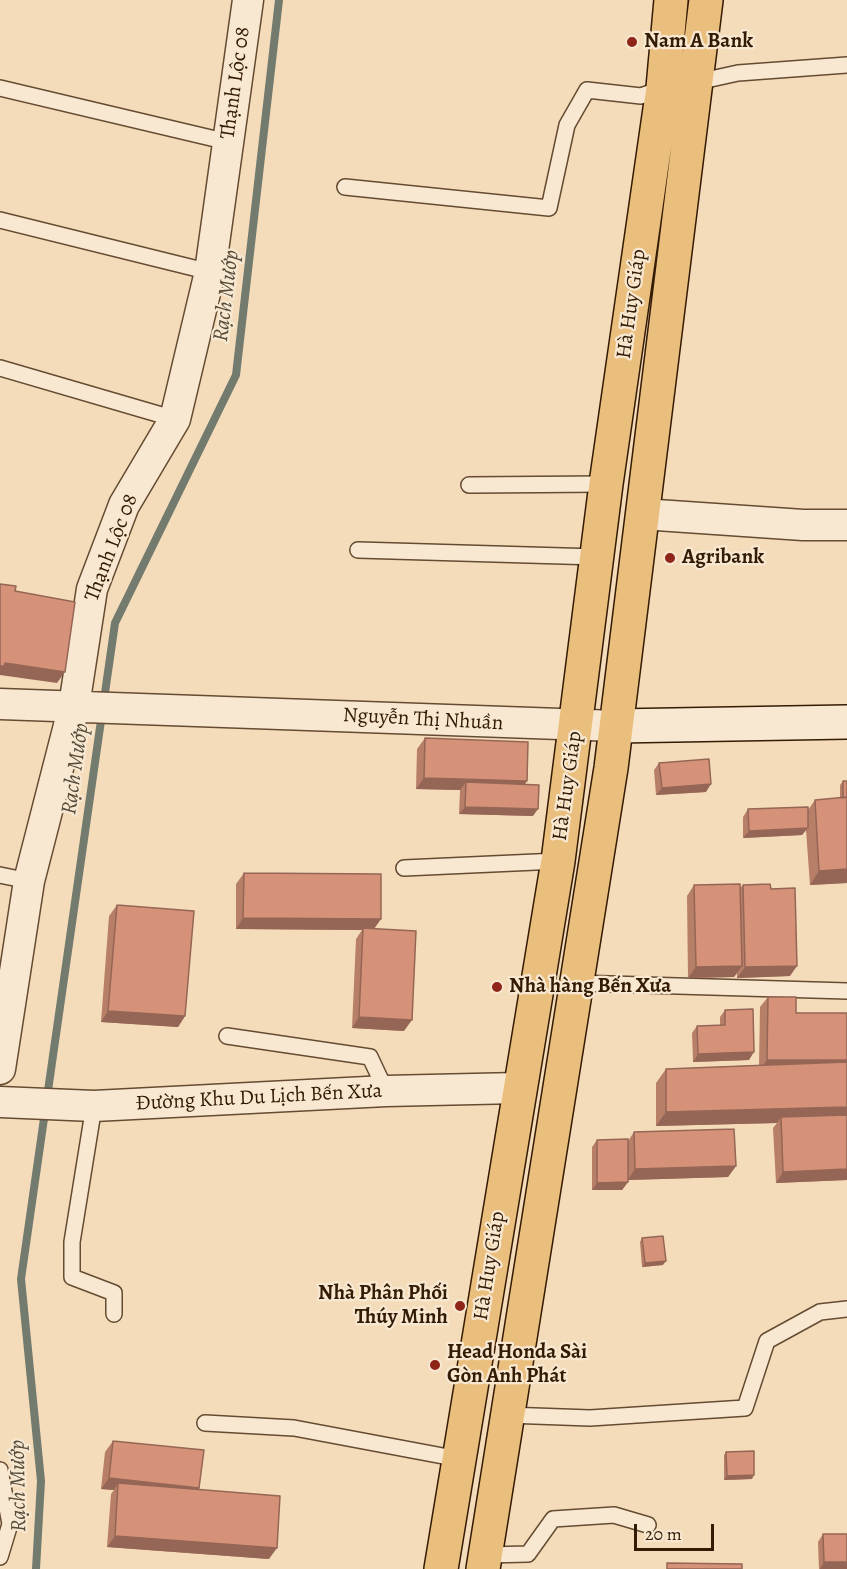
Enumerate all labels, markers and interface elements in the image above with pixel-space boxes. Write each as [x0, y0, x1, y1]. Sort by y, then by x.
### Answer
street label: Thạnh Lộc 08 [216, 25, 256, 141]
place label: Nam A Bank [644, 29, 753, 55]
marker: Nam A Bank [625, 35, 639, 49]
street label: Hà Huy Giáp [612, 248, 652, 360]
water label: Rạch Mướp [208, 249, 246, 343]
street label: Thạnh Lộc 08 [80, 491, 144, 605]
place label: Agribank [682, 545, 764, 571]
marker: Agribank [663, 551, 677, 565]
street label: Nguyễn Thị Nhuần [342, 703, 504, 737]
water label: Rạch Mướp [57, 722, 95, 816]
street label: Hà Huy Giáp [548, 730, 588, 842]
place label: Nhà hàng Bến Xưa [509, 974, 671, 1000]
marker: Nhà hàng Bến Xưa [490, 980, 504, 994]
street label: Đường Khu Du Lịch Bến Xưa [135, 1079, 383, 1117]
street label: Hà Huy Giáp [469, 1209, 511, 1323]
place label: Nhà Phân Phối Thúy Minh [318, 1281, 448, 1331]
marker: Nhà Phân Phối Thúy Minh [453, 1299, 467, 1313]
place label: Head Honda Sài Gòn Anh Phát [447, 1340, 587, 1390]
marker: Head Honda Sài Gòn Anh Phát [428, 1358, 442, 1372]
water label: Rạch Mướp [5, 1440, 33, 1532]
scale bar [637, 1512, 716, 1550]
text: 20 m [645, 1522, 682, 1546]

